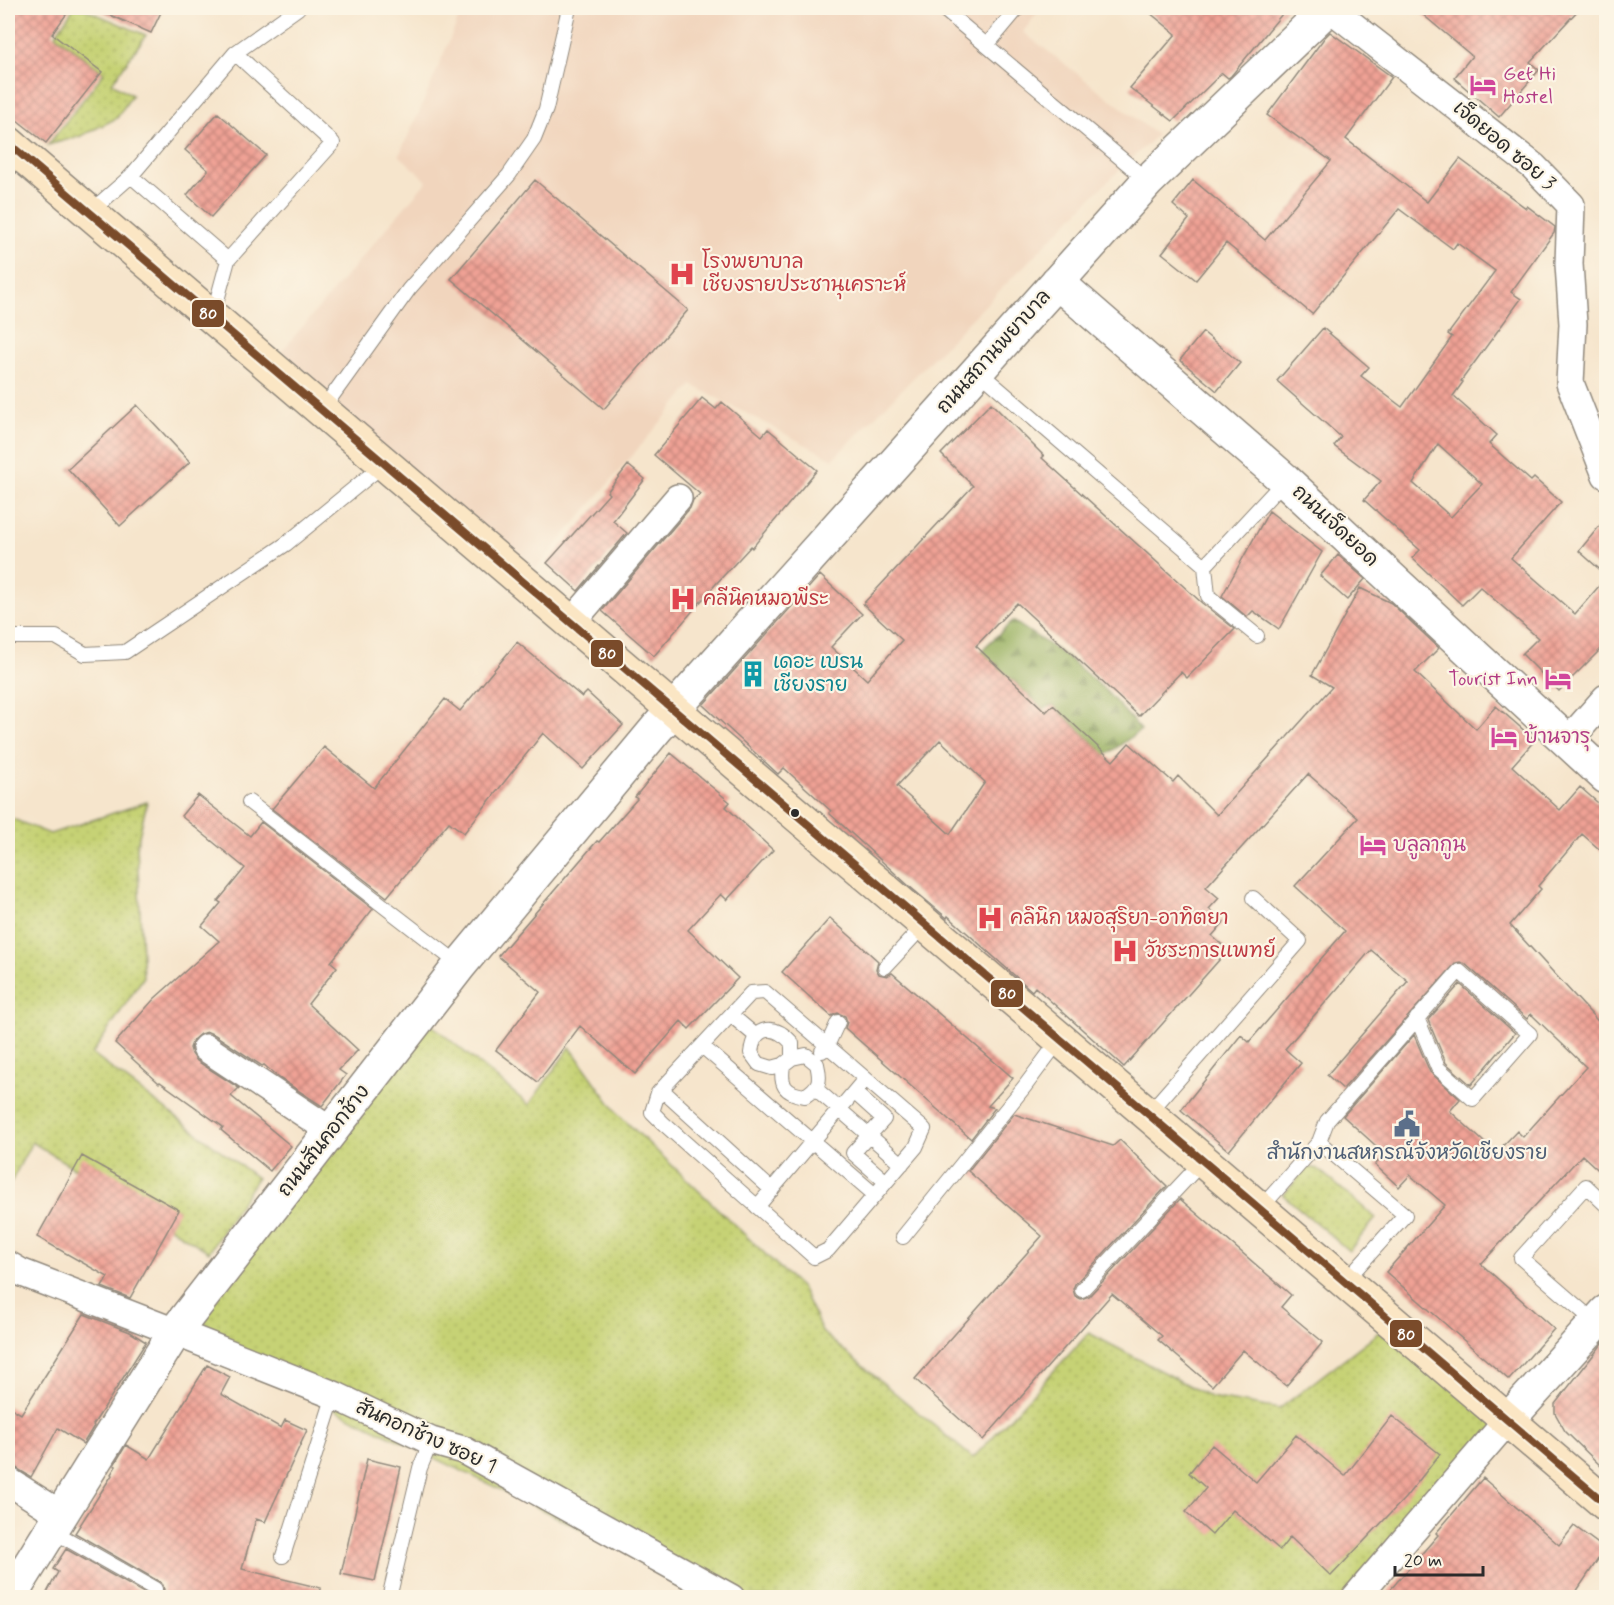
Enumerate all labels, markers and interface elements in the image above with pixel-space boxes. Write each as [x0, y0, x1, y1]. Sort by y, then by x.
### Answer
place label: Get Hi Hostel [1503, 61, 1556, 111]
hotel icon: Get Hi Hostel [1468, 70, 1498, 100]
street label: เจ็ดยอด ซอย 3 [1447, 94, 1562, 197]
place label: โรงพยาบาล เชียงรายประชานุเคราะห์ [702, 248, 907, 300]
hospital icon: โรงพยาบาล เชียงรายประชานุเคราะห์ [667, 259, 697, 289]
street label: ถนนสถานพยาบาล [931, 284, 1057, 420]
line badge: 80 [191, 299, 225, 328]
text: 80 [199, 304, 217, 325]
street label: ถนนเจ็ดยอด [1286, 478, 1385, 573]
hospital icon: คลีนิคหมอพีระ [668, 584, 698, 614]
place label: คลีนิคหมอพีระ [703, 586, 829, 613]
line badge: 80 [590, 639, 624, 668]
text: 80 [598, 644, 616, 665]
place label: เดอะ เบรน เชียงราย [773, 649, 863, 699]
building icon: เดอะ เบรน เชียงราย [738, 659, 768, 689]
hotel icon: Tourist Inn [1543, 664, 1573, 694]
place label: Tourist Inn [1448, 666, 1538, 693]
hotel icon: บ้านจารุ [1489, 722, 1519, 752]
place label: บ้านจารุ [1524, 723, 1591, 752]
unlabelled marker [789, 807, 801, 819]
hotel icon: บลูลากูน [1358, 830, 1388, 860]
place label: บลูลากูน [1393, 832, 1466, 860]
hospital icon: คลินิก หมอสุริยา-อาทิตยา [975, 903, 1005, 933]
place label: คลินิก หมอสุริยา-อาทิตยา [1010, 905, 1229, 933]
hospital icon: วัชระการแพทย์ [1110, 936, 1140, 966]
place label: วัชระการแพทย์ [1145, 937, 1276, 965]
line badge: 80 [990, 979, 1024, 1008]
text: 80 [998, 984, 1016, 1005]
street label: ถนนสันคอกช้าง [271, 1079, 376, 1203]
public building icon: สำนักงานสหกรณ์จังหวัดเชียงราย [1392, 1109, 1422, 1139]
place label: สำนักงานสหกรณ์จังหวัดเชียงราย [1266, 1139, 1548, 1167]
line badge: 80 [1389, 1319, 1423, 1348]
text: 80 [1397, 1325, 1415, 1346]
street label: สันคอกช้าง ซอย 1 [351, 1393, 501, 1480]
scale bar [1395, 1539, 1484, 1577]
text: 20 m [1404, 1549, 1442, 1573]

